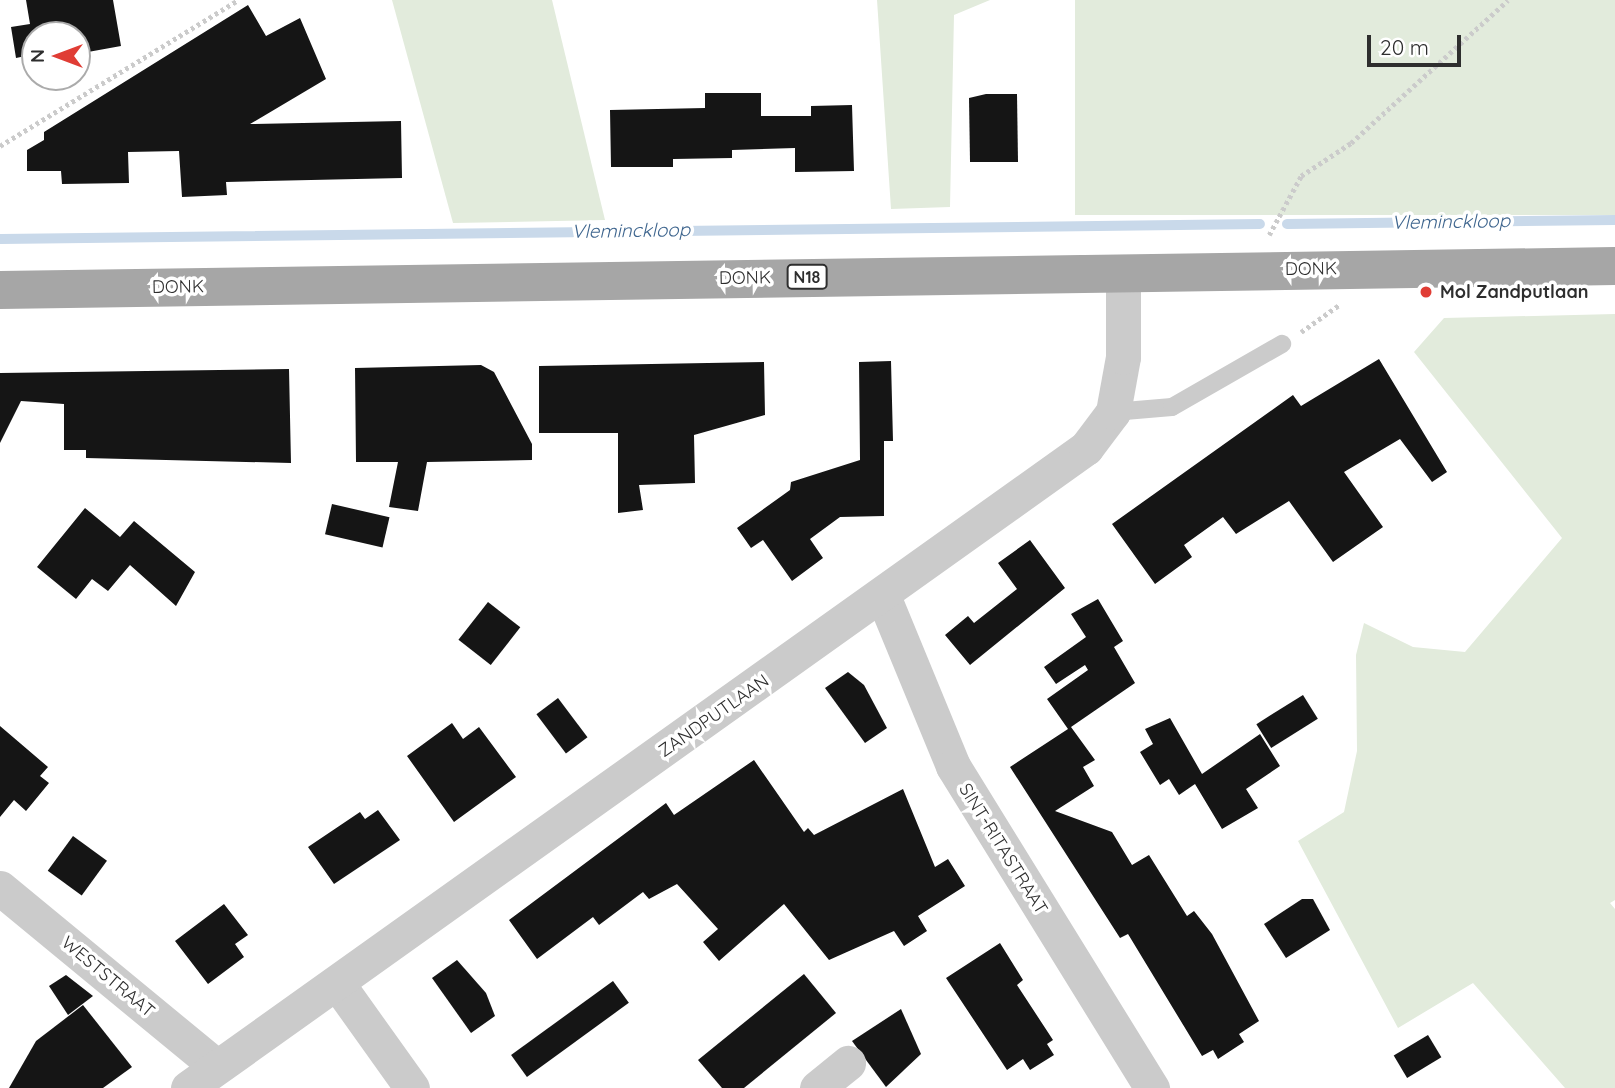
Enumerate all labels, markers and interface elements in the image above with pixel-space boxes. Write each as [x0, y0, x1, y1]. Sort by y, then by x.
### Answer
north arrow [21, 21, 91, 91]
scale bar [1370, 21, 1464, 65]
text: 20 m [1380, 34, 1429, 60]
text: N [25, 49, 49, 63]
water label: Vleminckloop [1392, 210, 1510, 234]
water label: Vleminckloop [572, 219, 690, 243]
street label: DONK [1285, 258, 1337, 280]
road number: N18 [786, 264, 828, 290]
street label: DONK [719, 267, 771, 289]
street label: DONK [152, 276, 204, 298]
place label: Mol Zandputlaan [1440, 281, 1588, 303]
marker: Mol Zandputlaan [1418, 284, 1434, 300]
street label: ZANDPUTLAAN [655, 670, 773, 762]
street label: SINT-RITASTRAAT [954, 780, 1052, 918]
street label: WESTSTRAAT [57, 932, 159, 1022]

